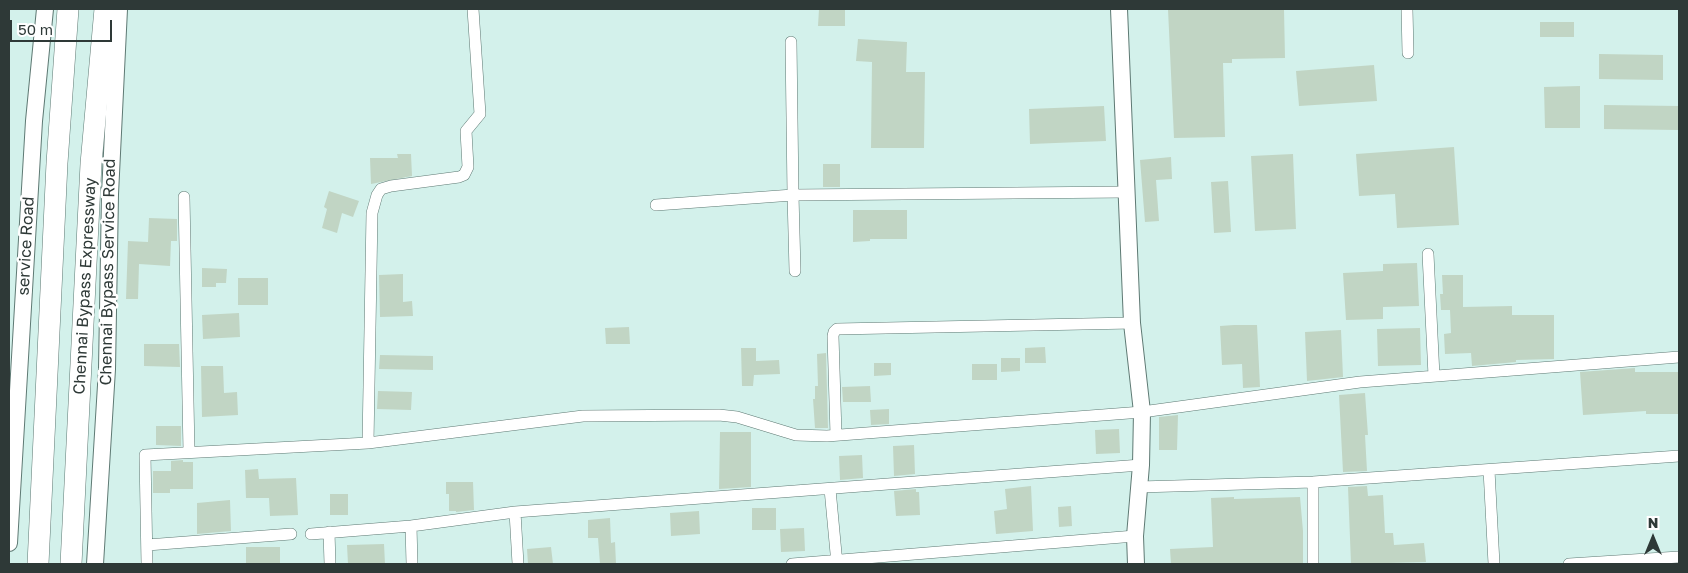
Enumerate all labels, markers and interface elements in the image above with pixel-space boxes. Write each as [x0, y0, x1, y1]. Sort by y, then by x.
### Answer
scale bar [12, 10, 115, 42]
text: 50 m [18, 20, 53, 38]
street label: Chennai Bypass Service Road [96, 158, 120, 386]
street label: Chennai Bypass Expressway [70, 177, 100, 395]
street label: service Road [14, 196, 38, 296]
north arrow [1628, 513, 1678, 563]
text: N [1648, 514, 1658, 531]

